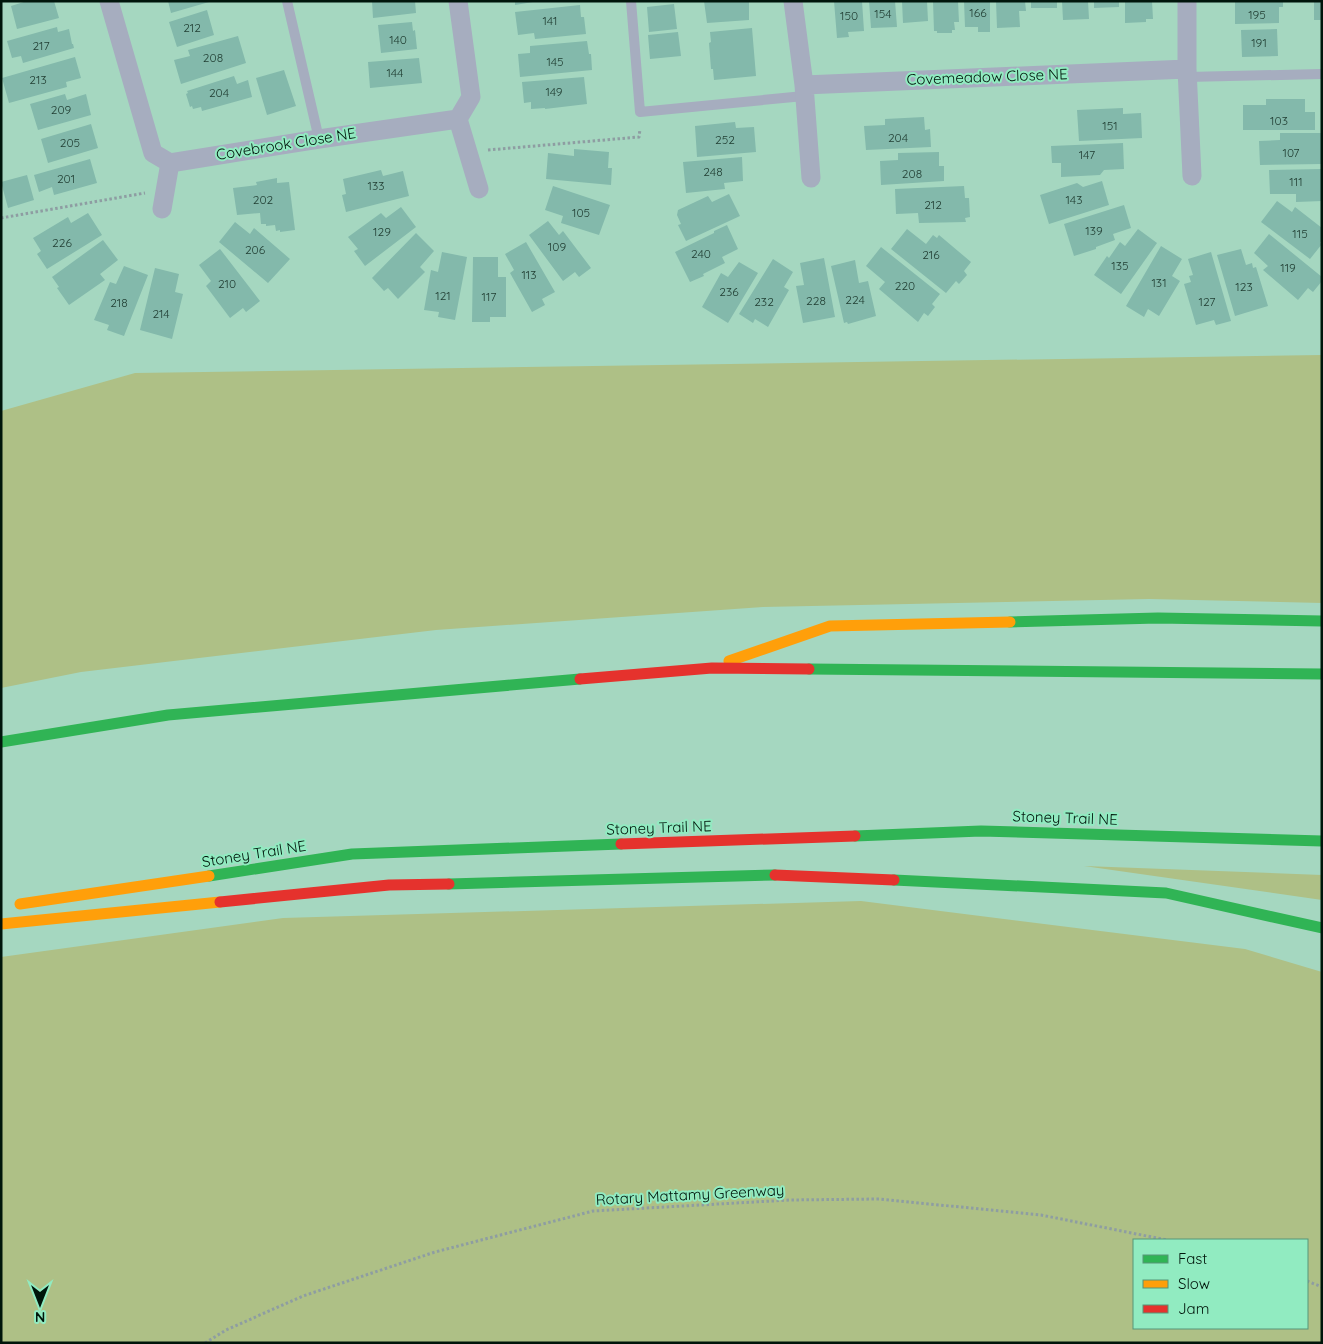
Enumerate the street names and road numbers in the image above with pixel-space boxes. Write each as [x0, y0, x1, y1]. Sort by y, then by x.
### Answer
street label: Covemeadow Close NE [906, 64, 1068, 89]
street label: Covebrook Close NE [215, 123, 357, 164]
street label: Stoney Trail NE [1012, 806, 1118, 829]
street label: Stoney Trail NE [606, 816, 712, 839]
street label: Stoney Trail NE [200, 836, 307, 871]
street label: Rotary Mattamy Greenway [595, 1180, 785, 1209]

